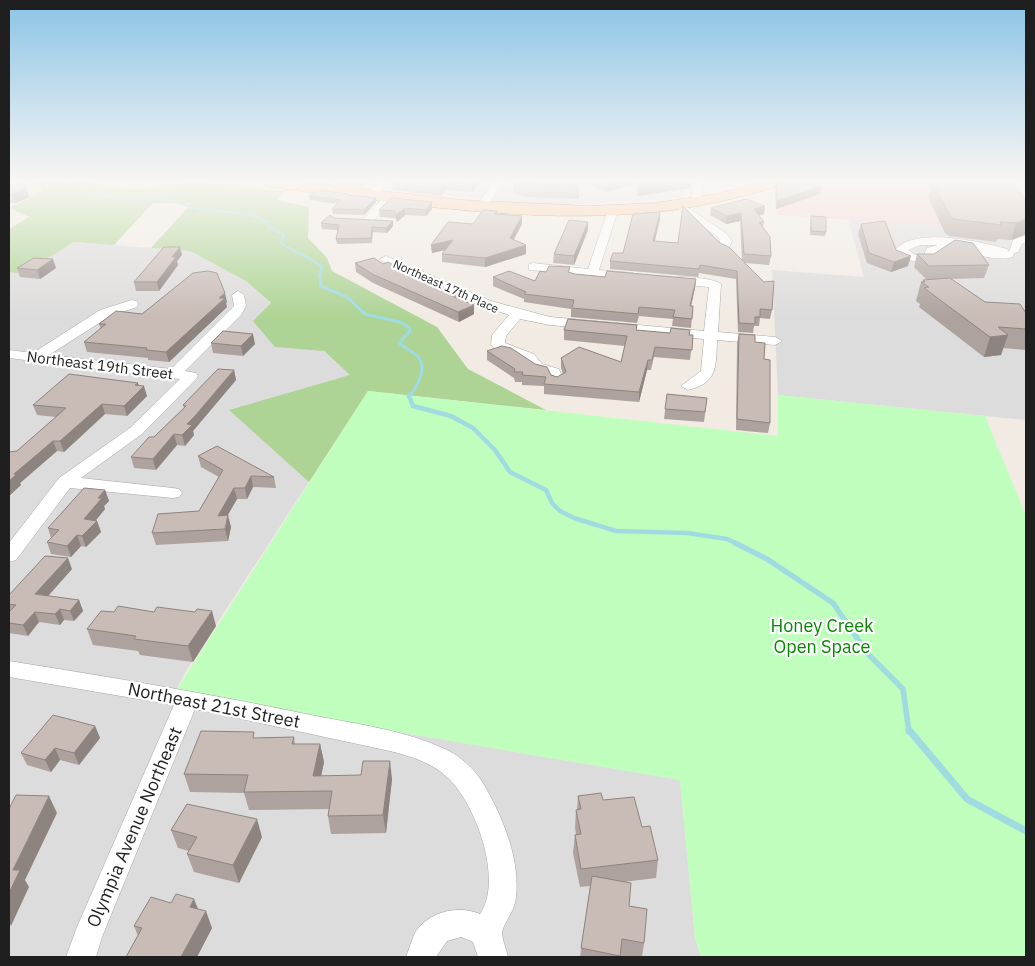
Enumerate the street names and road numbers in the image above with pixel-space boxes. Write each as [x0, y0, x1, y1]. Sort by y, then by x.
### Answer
street label: Northeast 17th Place [391, 256, 502, 316]
street label: Northeast 19th Street [26, 347, 174, 383]
street label: Northeast 21st Street [126, 677, 302, 733]
street label: Olympia Avenue Northeast [81, 723, 187, 931]

